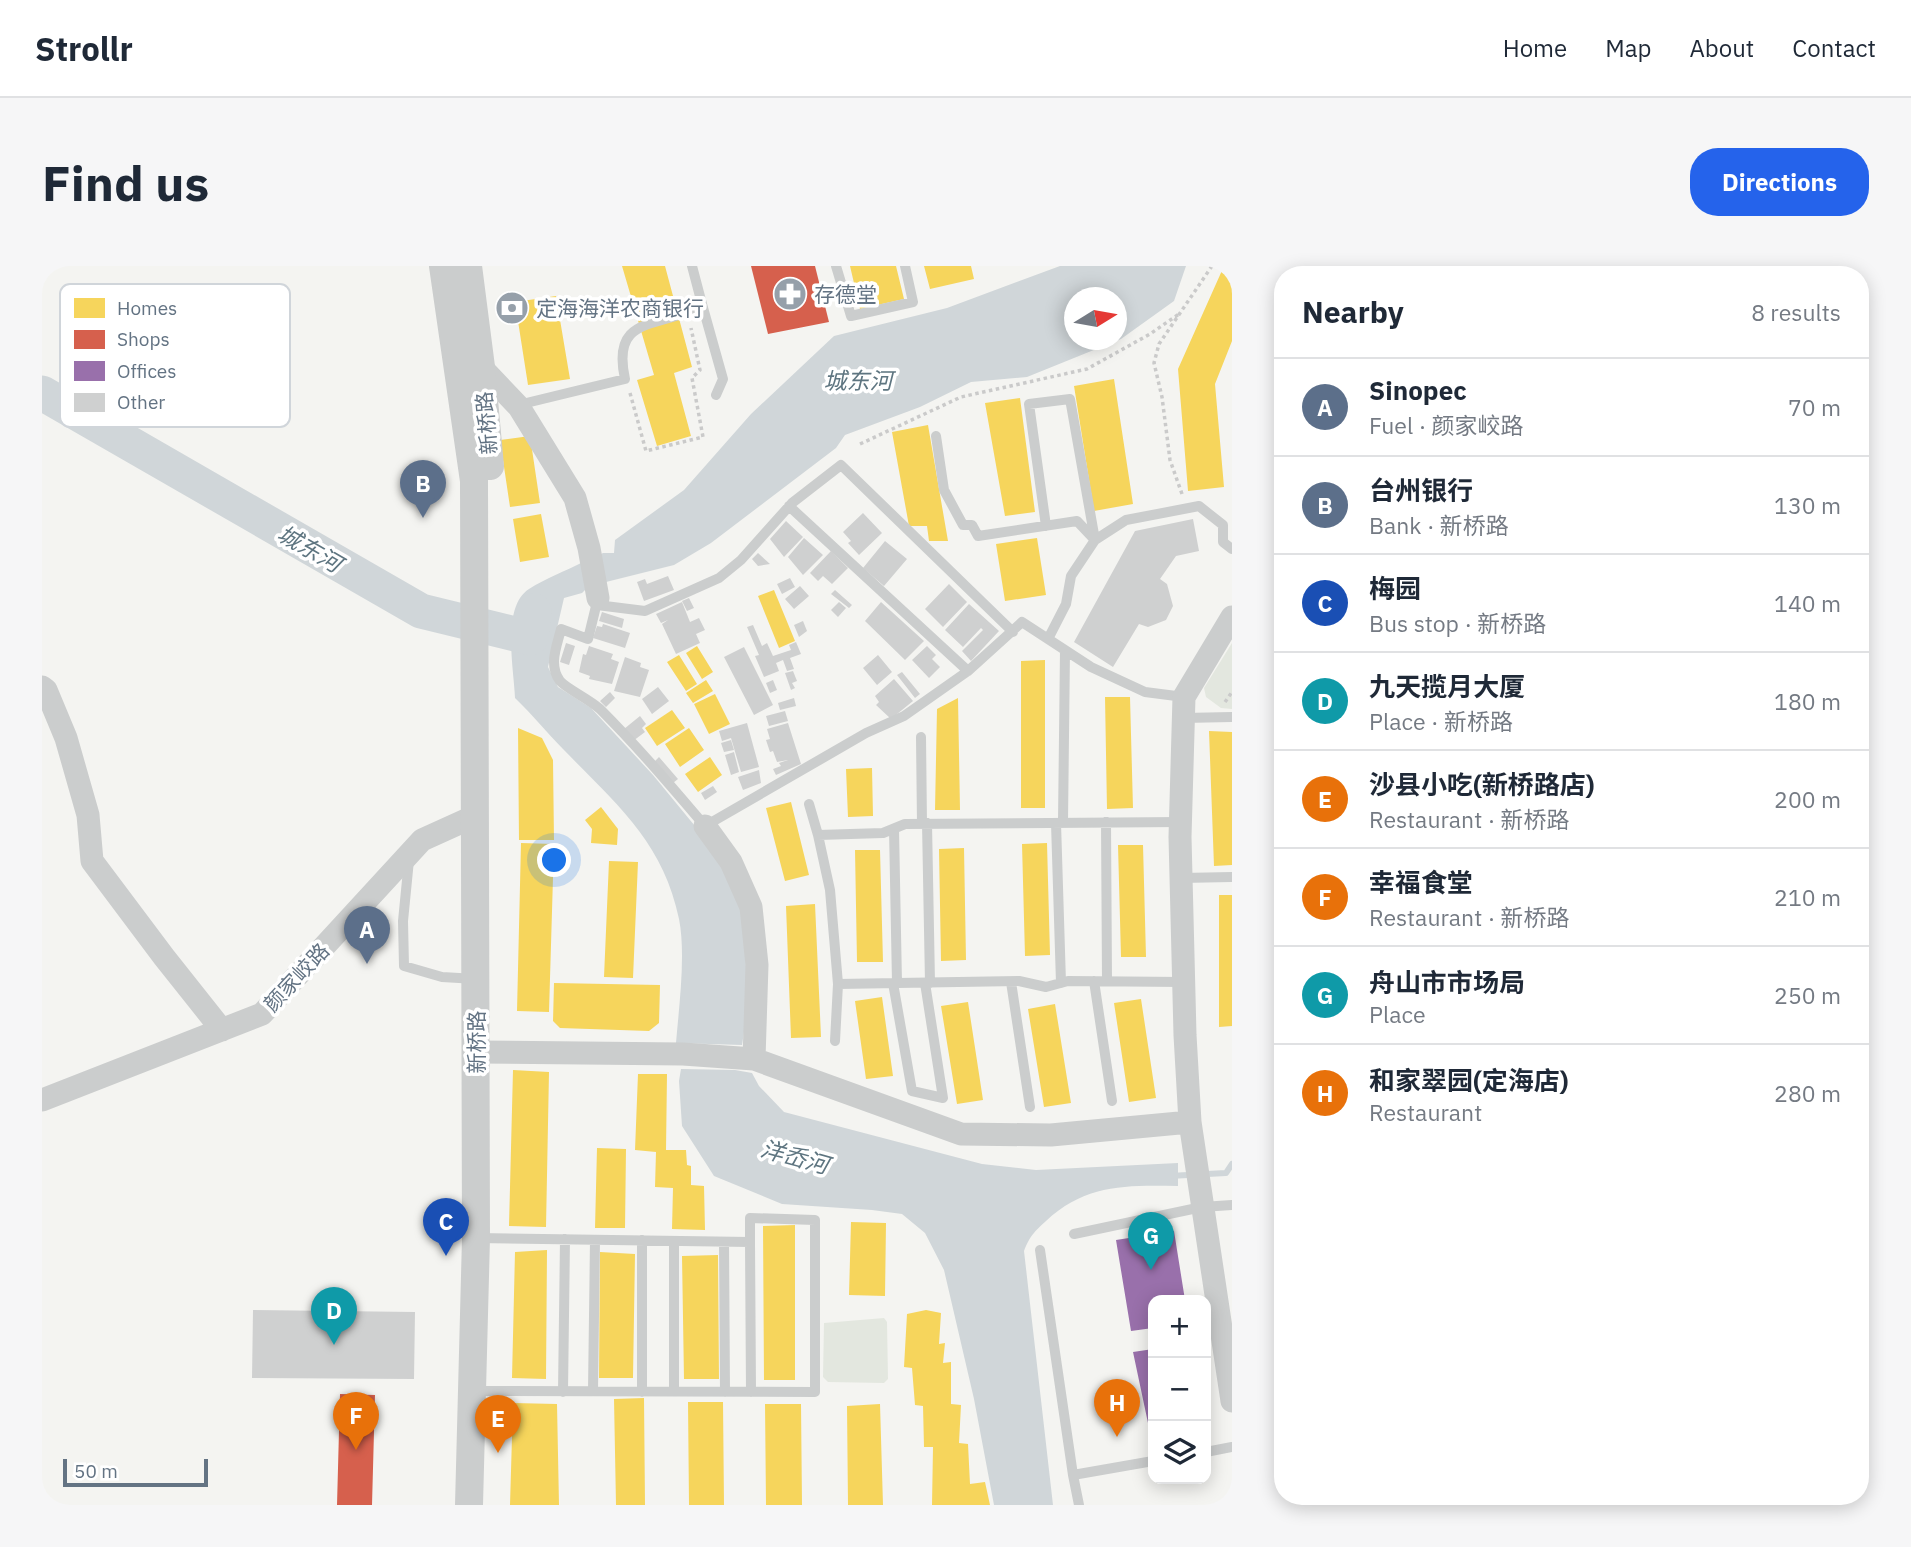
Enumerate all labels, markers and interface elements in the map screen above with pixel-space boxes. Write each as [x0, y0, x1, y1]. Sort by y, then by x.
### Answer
text: Strollr [35, 27, 133, 70]
text: Home [1503, 32, 1567, 64]
text: Map [1605, 32, 1651, 64]
text: About [1689, 32, 1754, 64]
text: Contact [1792, 32, 1876, 64]
button: Directions [1690, 148, 1869, 216]
text: Find us [42, 151, 209, 214]
pharmacy icon: 存德堂 [771, 275, 809, 313]
place label: 存德堂 [814, 280, 877, 308]
legend [60, 284, 290, 427]
north arrow [1064, 287, 1127, 350]
bank icon: 定海海洋农商银行 [493, 289, 531, 327]
text: Nearby [1302, 292, 1404, 331]
place label: 定海海洋农商银行 [536, 294, 704, 322]
text: Homes [117, 296, 177, 320]
text: 8 results [1751, 297, 1841, 327]
text: Shops [117, 327, 170, 351]
text: Offices [117, 359, 177, 383]
water label: 城东河 [824, 365, 897, 395]
text: Sinopec [1369, 373, 1467, 407]
text: Other [117, 390, 165, 414]
street label: 新桥路 [469, 390, 503, 456]
text: A [1317, 392, 1333, 422]
text: 70 m [1788, 392, 1841, 422]
text: Fuel · 颜家峧路 [1369, 410, 1524, 440]
pin: B [400, 460, 446, 518]
text: 台州银行 [1369, 473, 1473, 507]
text: B [1317, 490, 1333, 520]
text: 130 m [1774, 490, 1841, 520]
text: Bank · 新桥路 [1369, 510, 1509, 540]
water label: 城东河 [273, 518, 351, 580]
text: 梅园 [1369, 571, 1421, 605]
text: C [1318, 588, 1332, 618]
text: 140 m [1774, 588, 1841, 618]
text: Bus stop · 新桥路 [1369, 608, 1546, 638]
text: 九天揽月大厦 [1369, 669, 1525, 703]
text: D [1317, 686, 1333, 716]
text: 180 m [1774, 686, 1841, 716]
text: Place · 新桥路 [1369, 706, 1513, 736]
text: 沙县小吃(新桥路店) [1369, 767, 1595, 801]
text: E [1318, 784, 1332, 814]
text: 200 m [1774, 784, 1841, 814]
text: Restaurant · 新桥路 [1369, 804, 1570, 834]
your location [537, 843, 571, 877]
text: 幸福食堂 [1369, 865, 1473, 899]
text: F [1318, 882, 1332, 912]
text: 210 m [1774, 882, 1841, 912]
text: Restaurant · 新桥路 [1369, 902, 1570, 932]
pin: A [344, 906, 390, 964]
street label: 颜家峧路 [257, 937, 335, 1017]
text: 舟山市市场局 [1369, 965, 1525, 999]
text: G [1317, 980, 1333, 1010]
text: 250 m [1774, 980, 1841, 1010]
text: Place [1369, 999, 1426, 1029]
street label: 新桥路 [462, 1011, 490, 1074]
text: 和家翠园(定海店) [1369, 1063, 1569, 1097]
text: H [1317, 1078, 1333, 1108]
text: 280 m [1774, 1078, 1841, 1108]
text: Restaurant [1369, 1097, 1482, 1127]
water label: 洋岙河 [758, 1133, 836, 1180]
pin: C [423, 1198, 469, 1256]
pin: G [1128, 1212, 1174, 1270]
pin: D [311, 1287, 357, 1345]
map controls [1148, 1295, 1211, 1484]
button: + [1148, 1295, 1211, 1358]
button: − [1148, 1358, 1211, 1421]
pin: H [1094, 1379, 1140, 1437]
pin: F [333, 1392, 379, 1450]
pin: E [475, 1395, 521, 1453]
button: layers [1148, 1421, 1211, 1484]
scale bar [63, 1456, 208, 1488]
text: 50 m [74, 1459, 118, 1483]

